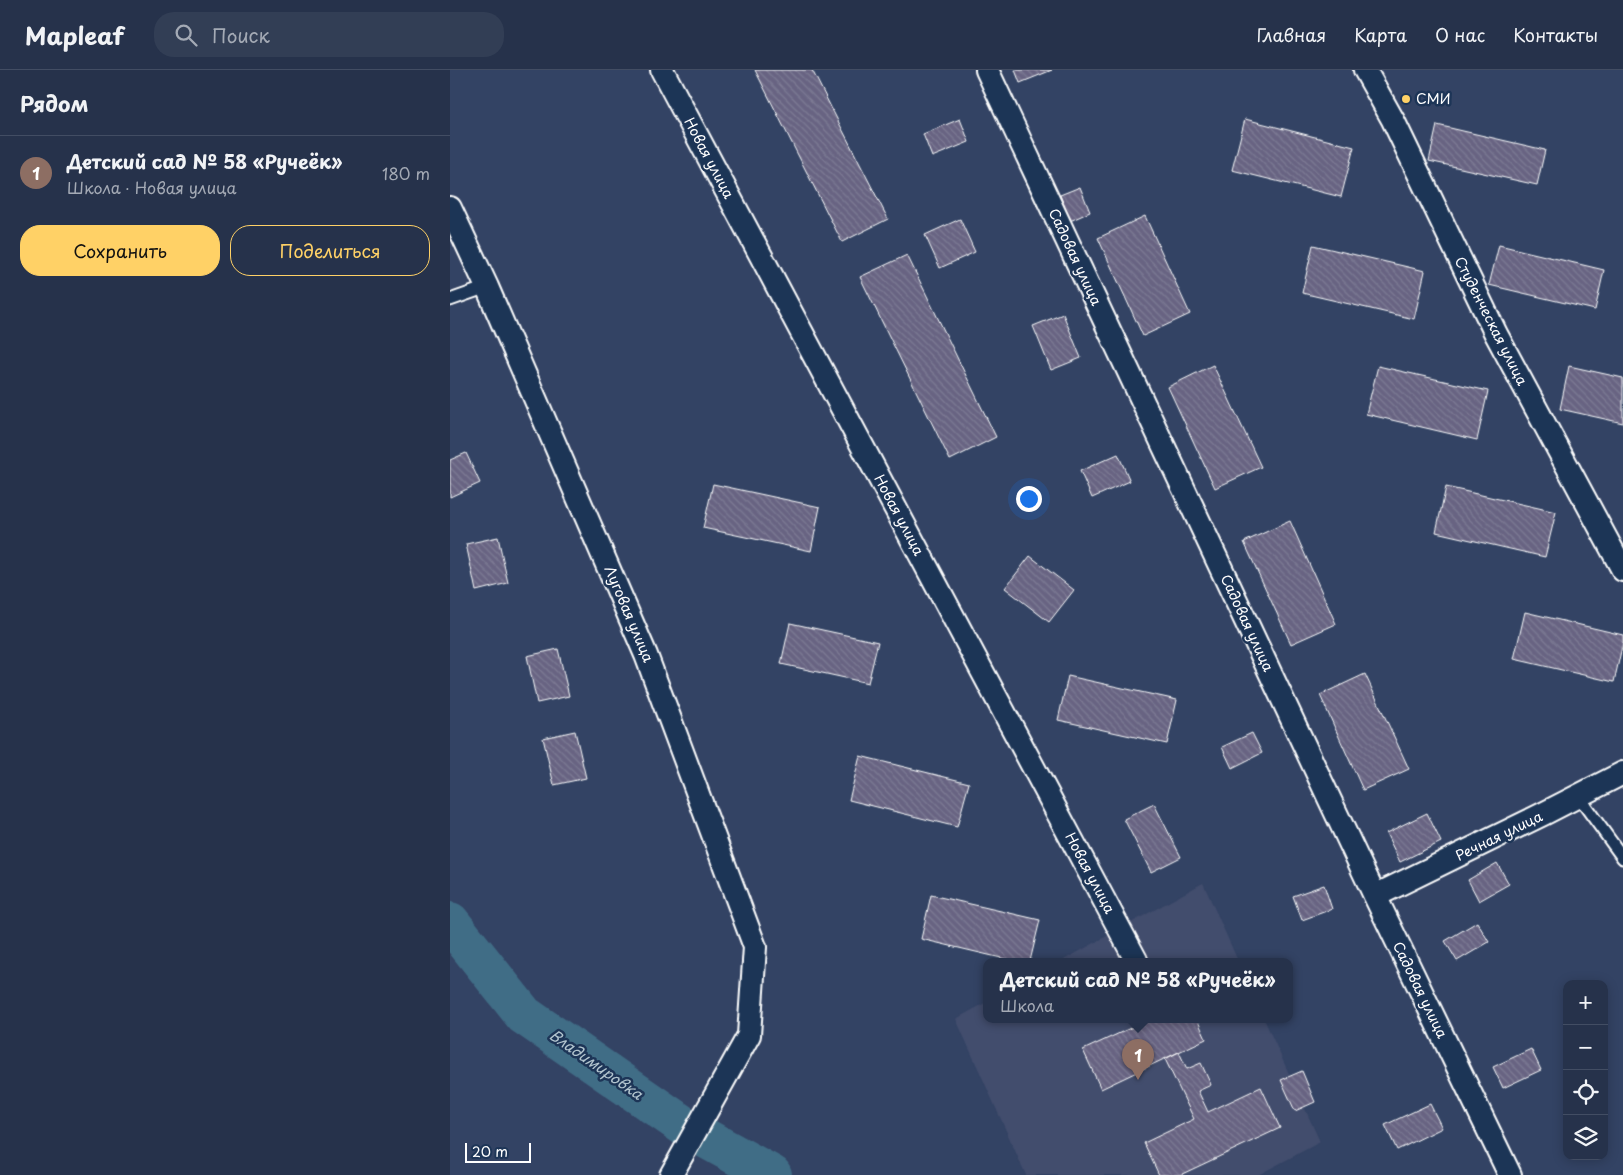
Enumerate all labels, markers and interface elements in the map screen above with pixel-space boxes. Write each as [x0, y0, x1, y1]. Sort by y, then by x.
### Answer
search box [154, 12, 504, 57]
text: Mapleaf [25, 17, 124, 53]
icon: search [172, 21, 200, 49]
text: Поиск [212, 21, 270, 49]
text: Главная [1257, 21, 1326, 48]
text: Карта [1354, 21, 1407, 48]
text: О нас [1435, 21, 1485, 48]
text: Контакты [1513, 21, 1598, 48]
text: Рядом [20, 87, 88, 119]
place label: СМИ [1416, 88, 1451, 109]
marker: СМИ [1400, 93, 1412, 105]
street label: Новая улица [679, 113, 740, 202]
text: Детский сад № 58 «Ручеёк» [67, 147, 342, 175]
text: 1 [32, 161, 40, 185]
text: 180 m [382, 161, 430, 185]
text: Школа · Новая улица [67, 175, 237, 199]
street label: Садовая улица [1044, 205, 1107, 309]
button: Сохранить [20, 225, 220, 276]
button: Поделиться [230, 225, 430, 276]
street label: Студенческая улица [1450, 253, 1533, 389]
street label: Новая улица [869, 470, 930, 559]
your location [1016, 486, 1042, 512]
street label: Луговая улица [600, 562, 659, 665]
street label: Садовая улица [1216, 571, 1279, 675]
street label: Речная улица [1452, 805, 1546, 866]
street label: Новая улица [1060, 828, 1121, 917]
street label: Садовая улица [1388, 938, 1453, 1042]
popup [983, 958, 1293, 1023]
text: Детский сад № 58 «Ручеёк» [1000, 965, 1276, 993]
map controls [1563, 980, 1608, 1160]
button: + [1563, 980, 1608, 1025]
text: Школа [1000, 993, 1054, 1017]
water label: Владимировка [545, 1023, 649, 1105]
button: − [1563, 1025, 1608, 1070]
pin: 1 [1122, 1039, 1154, 1080]
button: locate [1563, 1070, 1608, 1115]
button: layers [1563, 1115, 1608, 1160]
scale bar [465, 1140, 531, 1163]
text: 20 m [472, 1141, 508, 1162]

